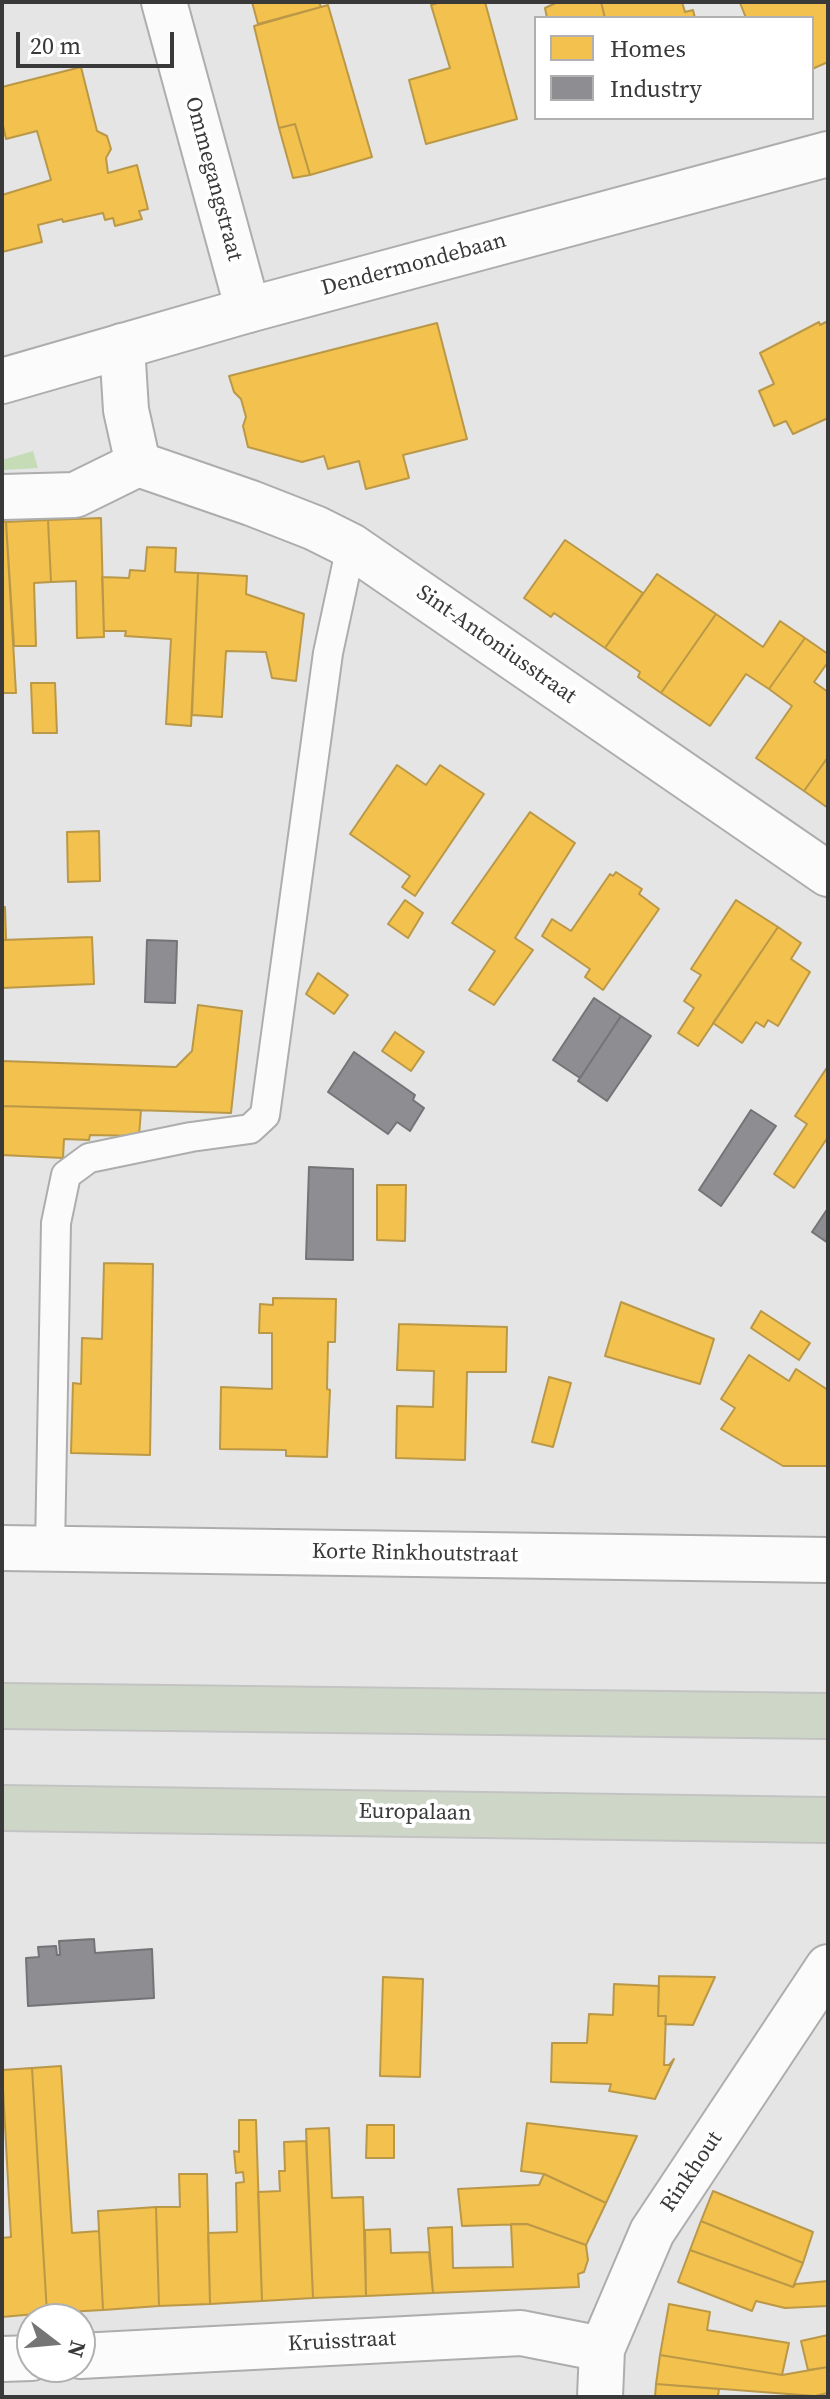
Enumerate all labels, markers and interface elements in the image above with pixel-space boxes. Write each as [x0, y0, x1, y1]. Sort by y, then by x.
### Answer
scale bar [20, 16, 178, 66]
legend [534, 16, 814, 120]
text: 20 m [30, 29, 81, 62]
text: Homes [610, 32, 686, 65]
text: Industry [610, 72, 702, 105]
street label: Ommegangstraat [178, 94, 248, 264]
street label: Dendermondebaan [319, 228, 509, 302]
street label: Sint-Antoniusstraat [411, 580, 581, 710]
street label: Korte Rinkhoutstraat [312, 1539, 518, 1569]
street label: Europalaan [358, 1799, 472, 1827]
street label: Rinkhout [656, 2127, 728, 2217]
north arrow [16, 2303, 96, 2383]
street label: Kruisstraat [287, 2326, 397, 2358]
text: N [61, 2337, 94, 2361]

